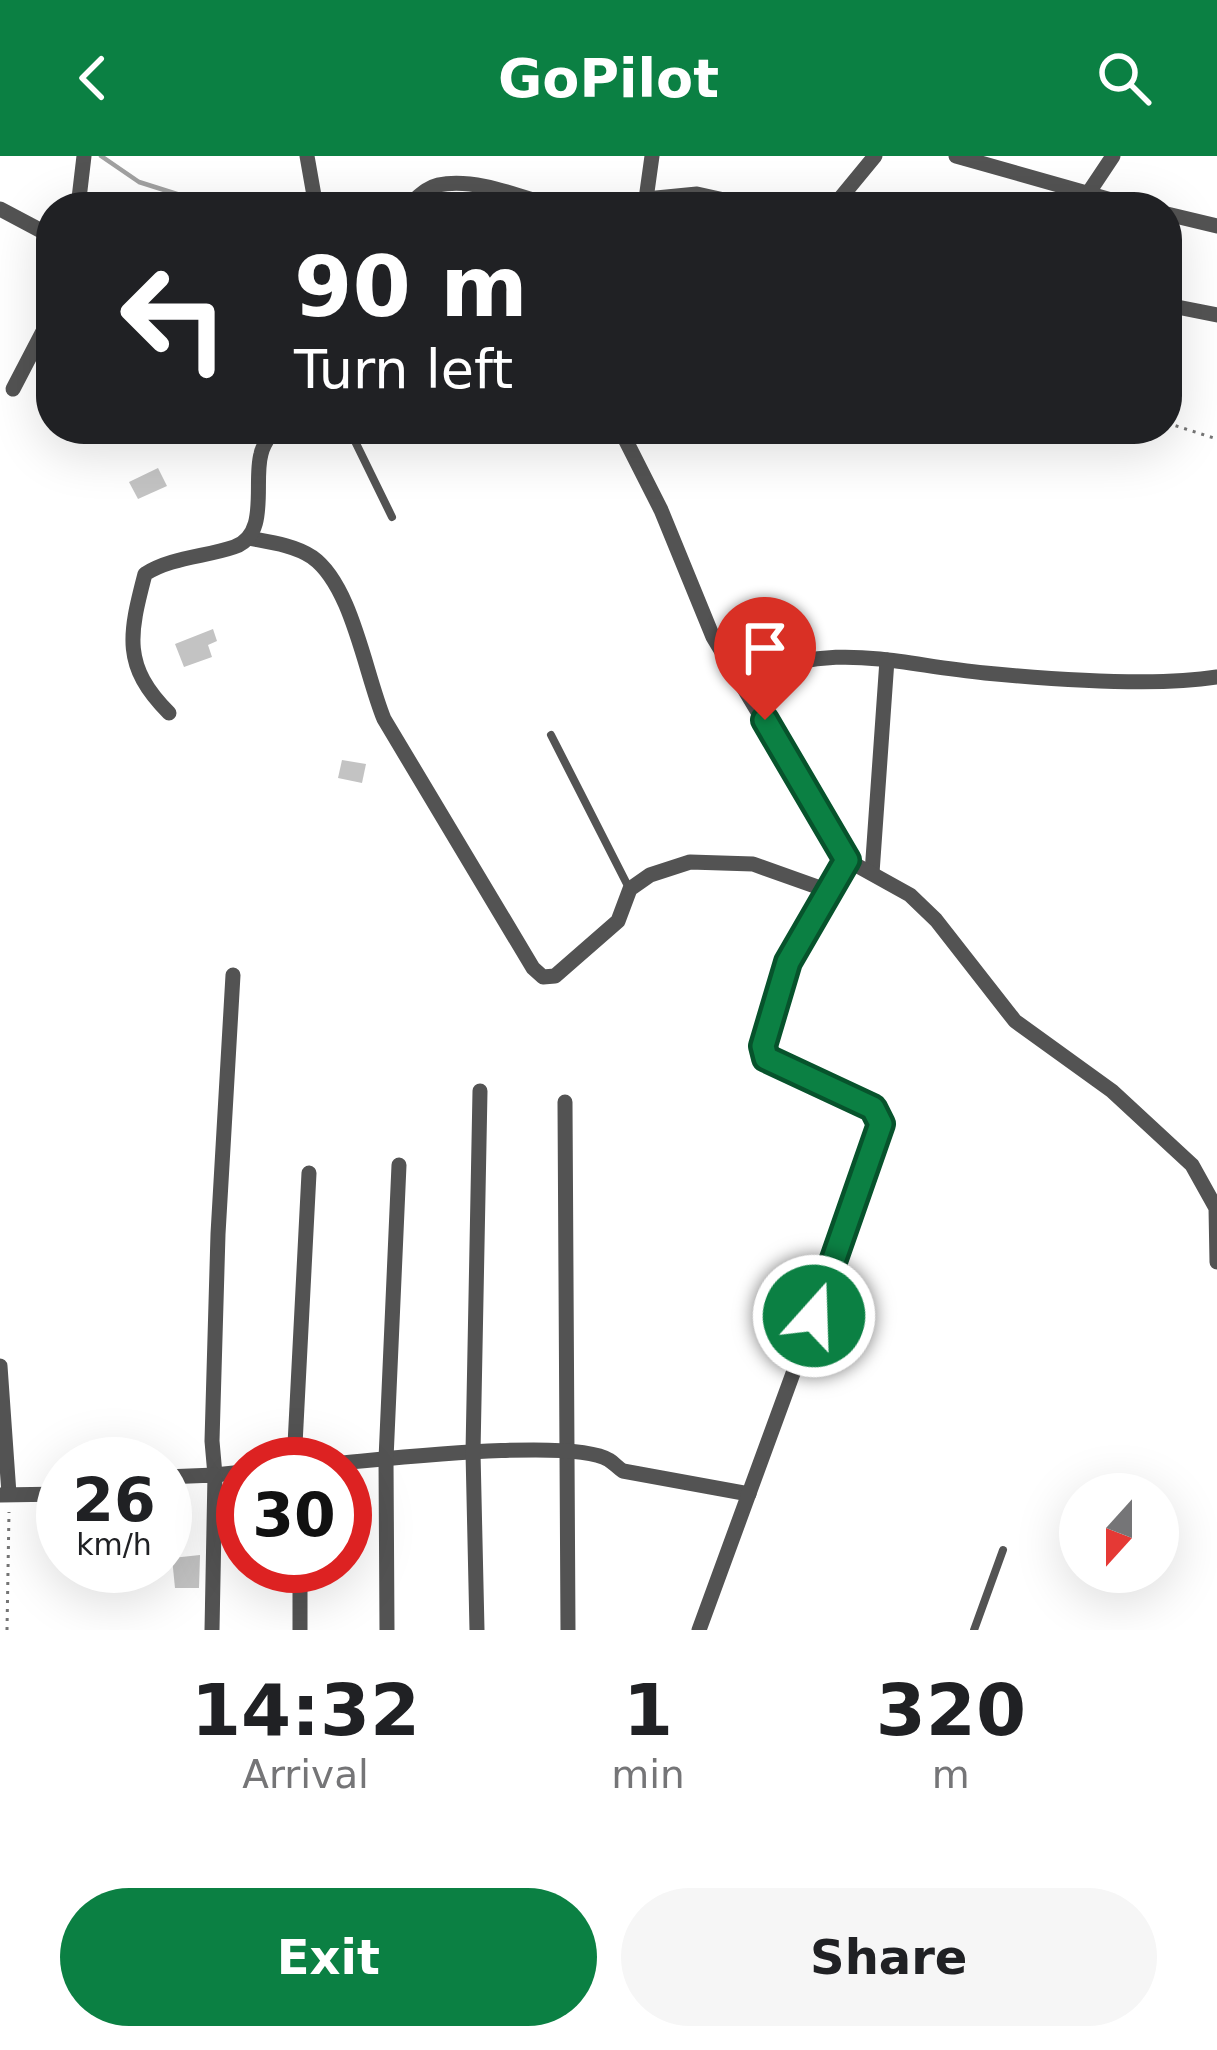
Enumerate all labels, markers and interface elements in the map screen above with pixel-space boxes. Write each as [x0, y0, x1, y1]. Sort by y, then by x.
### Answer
icon: back [60, 45, 126, 111]
icon: search [1091, 45, 1157, 111]
text: GoPilot [498, 47, 719, 110]
text: 90 m [294, 238, 528, 336]
icon: left [96, 240, 252, 396]
text: Turn left [294, 338, 513, 401]
pin [714, 597, 816, 720]
icon: arrive [732, 615, 798, 681]
position arrow [751, 1253, 877, 1379]
speed limit sign: 30 [216, 1437, 372, 1593]
text: 26 [72, 1465, 156, 1535]
north arrow [1059, 1473, 1179, 1593]
map controls [1059, 1473, 1179, 1593]
text: km/h [76, 1527, 152, 1562]
text: 14:32 [191, 1668, 420, 1752]
text: 1 [623, 1668, 673, 1752]
text: 320 [876, 1668, 1026, 1752]
text: Arrival [242, 1752, 369, 1797]
text: min [611, 1752, 685, 1797]
text: m [932, 1752, 970, 1797]
button: Exit [60, 1888, 597, 2026]
button: Share [621, 1888, 1157, 2026]

